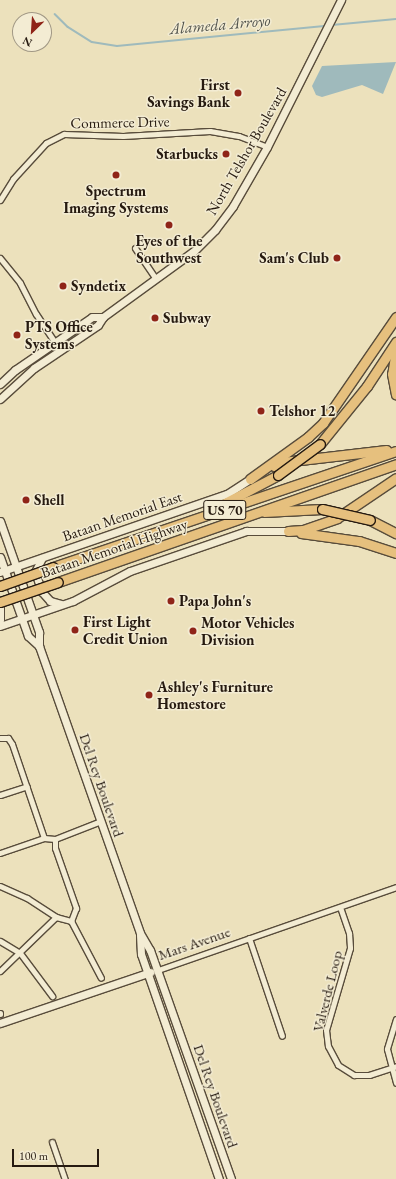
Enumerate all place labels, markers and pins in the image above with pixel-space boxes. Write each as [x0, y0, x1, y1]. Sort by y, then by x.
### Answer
place label: First Savings Bank [147, 75, 230, 110]
marker: First Savings Bank [233, 88, 243, 98]
place label: Starbucks [156, 145, 218, 163]
marker: Starbucks [221, 149, 231, 159]
marker: Spectrum Imaging Systems [111, 170, 121, 180]
place label: Spectrum Imaging Systems [64, 181, 168, 216]
marker: Eyes of the Southwest [164, 220, 174, 230]
place label: Eyes of the Southwest [135, 231, 203, 266]
place label: Sam's Club [259, 249, 329, 267]
marker: Sam's Club [332, 253, 342, 263]
place label: Syndetix [71, 277, 126, 295]
marker: Syndetix [58, 281, 68, 291]
place label: Subway [163, 309, 211, 327]
marker: Subway [150, 313, 160, 323]
place label: PTS Office Systems [25, 317, 93, 352]
marker: PTS Office Systems [12, 330, 22, 340]
place label: Telshor 12 [269, 402, 335, 420]
marker: Telshor 12 [256, 406, 266, 416]
place label: Shell [34, 491, 65, 509]
marker: Shell [21, 495, 31, 505]
place label: Papa John's [179, 592, 251, 610]
marker: Papa John's [166, 596, 176, 606]
place label: First Light Credit Union [83, 612, 168, 647]
place label: Motor Vehicles Division [201, 613, 294, 648]
marker: First Light Credit Union [70, 625, 80, 635]
marker: Motor Vehicles Division [188, 626, 198, 636]
place label: Ashley's Furniture Homestore [157, 677, 273, 712]
marker: Ashley's Furniture Homestore [144, 690, 154, 700]

